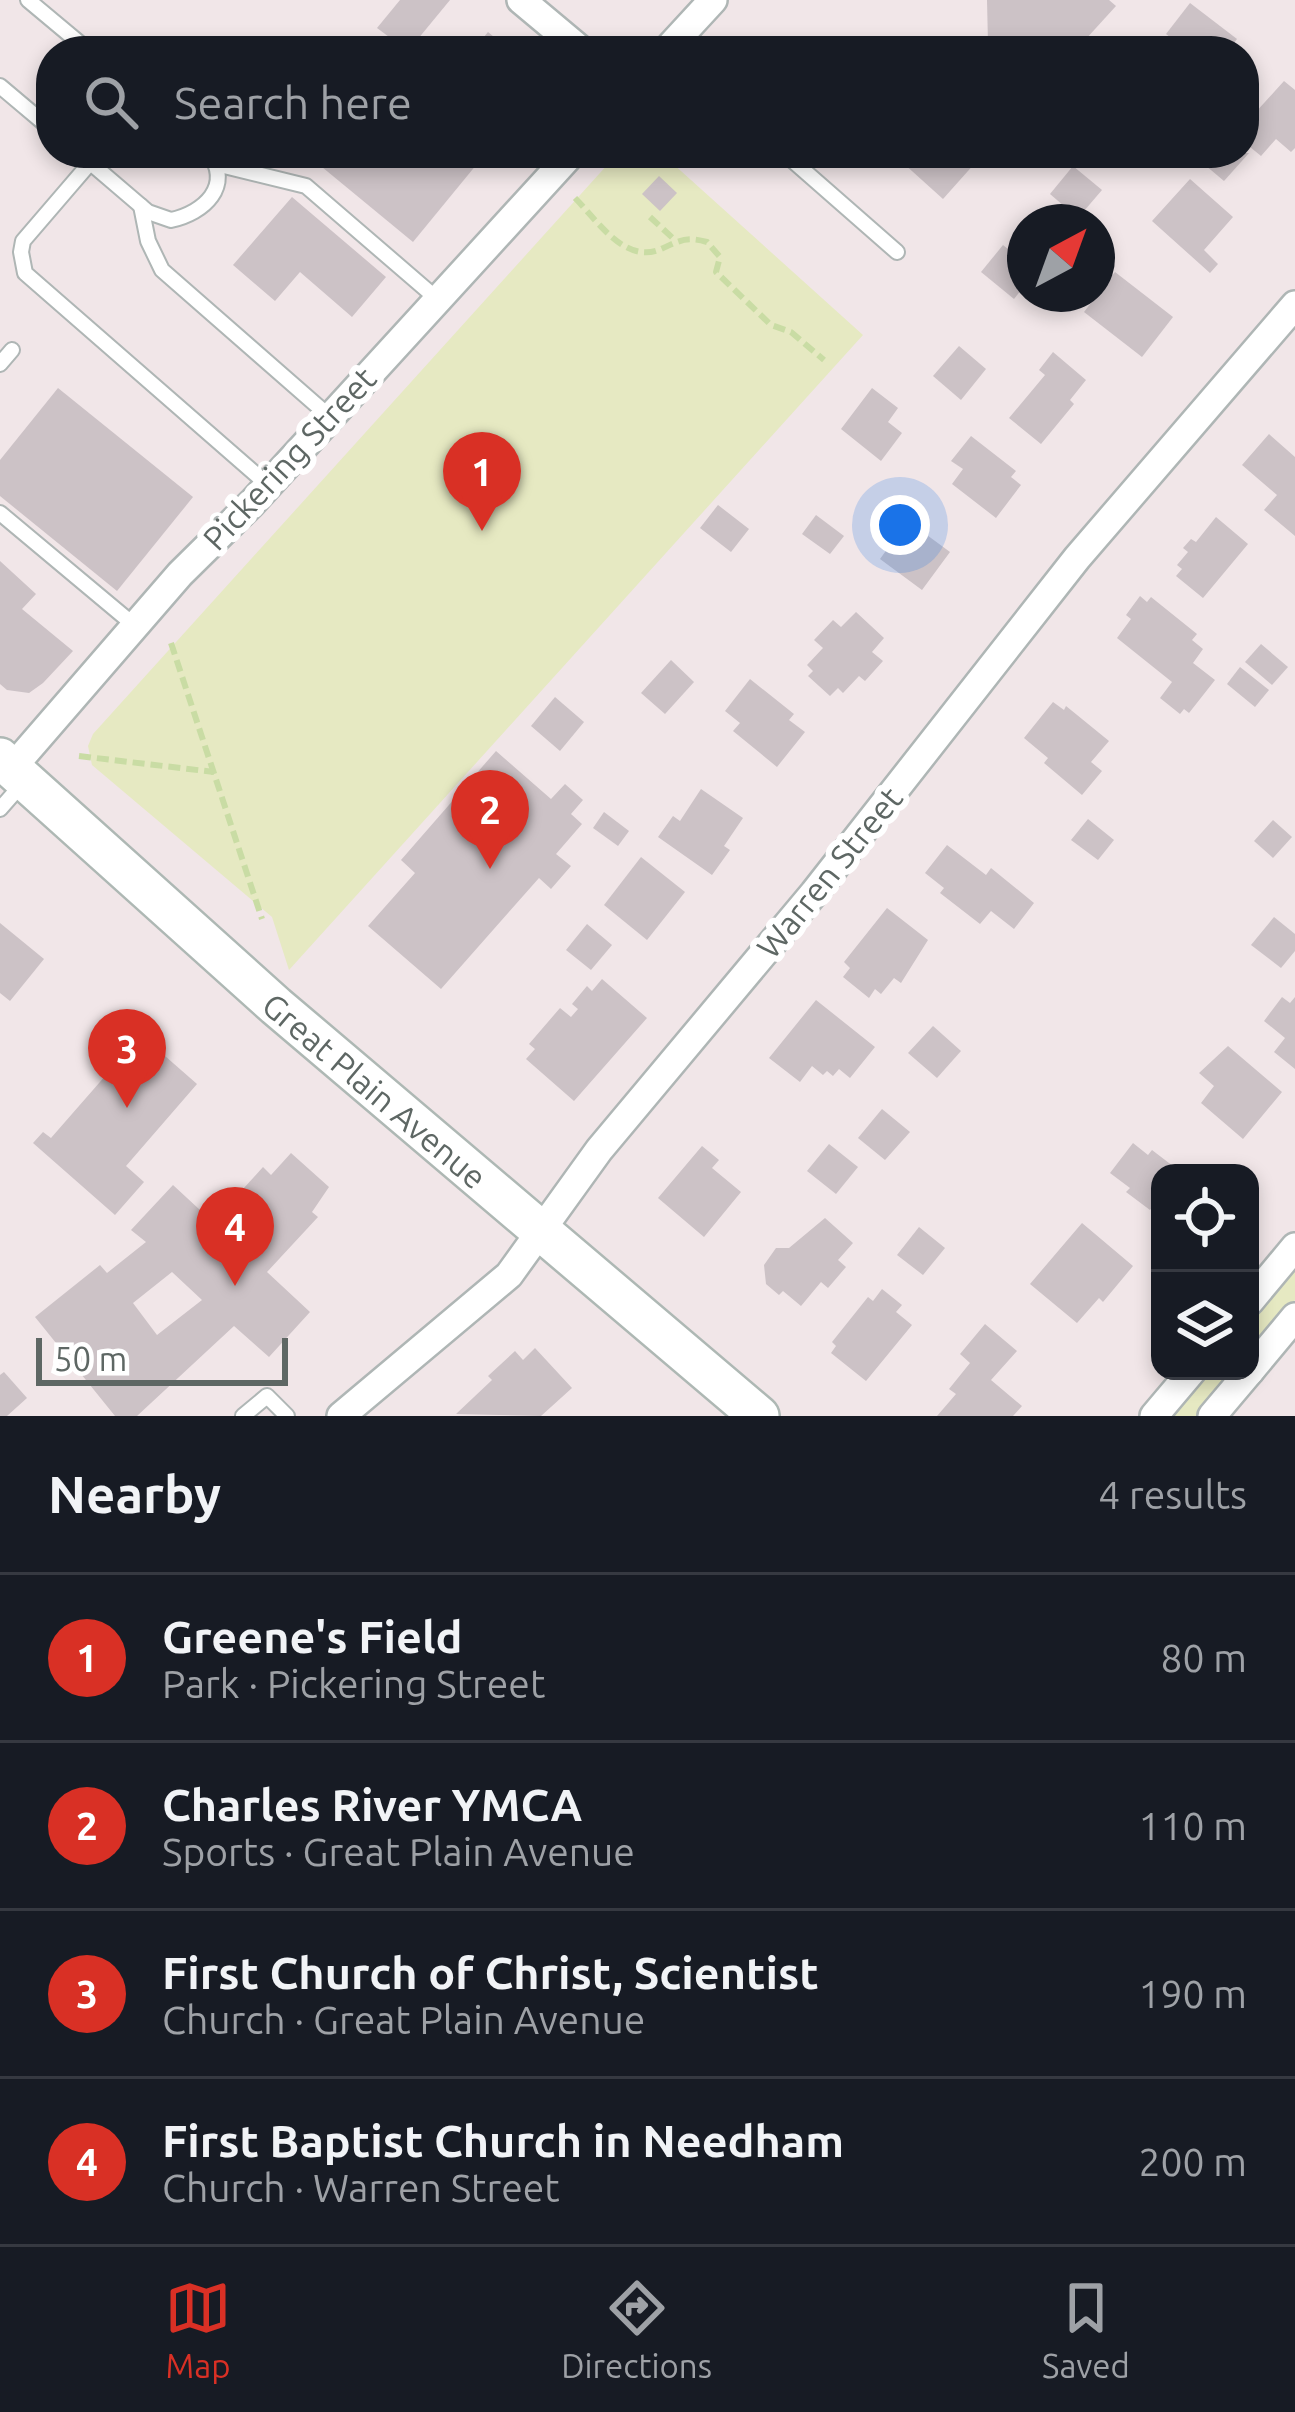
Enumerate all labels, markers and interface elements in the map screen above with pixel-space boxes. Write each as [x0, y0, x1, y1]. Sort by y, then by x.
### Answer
search box [36, 36, 1259, 168]
icon: search [78, 69, 144, 135]
text: Search here [174, 77, 412, 128]
north arrow [1007, 204, 1115, 312]
street label: Pickering Street [195, 359, 383, 557]
pin: 1 [443, 432, 521, 531]
your location [870, 495, 930, 555]
pin: 2 [451, 770, 529, 869]
street label: Warren Street [749, 779, 909, 965]
street label: Great Plain Avenue [256, 985, 494, 1195]
pin: 3 [88, 1009, 166, 1108]
map controls [1151, 1164, 1259, 1380]
button: locate [1151, 1164, 1259, 1272]
pin: 4 [196, 1187, 274, 1286]
button: layers [1151, 1272, 1259, 1380]
scale bar [36, 1332, 288, 1385]
text: 50 m [54, 1340, 127, 1377]
text: Nearby [48, 1465, 221, 1523]
text: 4 results [1098, 1473, 1247, 1516]
text: Greene's Field [162, 1611, 463, 1662]
text: 1 [76, 1636, 98, 1679]
text: 80 m [1160, 1636, 1247, 1679]
text: Park · Pickering Street [162, 1662, 545, 1705]
text: Charles River YMCA [162, 1779, 582, 1830]
text: 2 [76, 1804, 98, 1847]
text: 110 m [1138, 1804, 1247, 1847]
text: Sports · Great Plain Avenue [162, 1830, 635, 1873]
text: First Church of Christ, Scientist [162, 1947, 819, 1998]
text: 3 [76, 1972, 98, 2015]
text: 190 m [1138, 1972, 1247, 2015]
text: Church · Great Plain Avenue [162, 1998, 645, 2041]
text: First Baptist Church in Needham [162, 2115, 844, 2166]
text: 4 [76, 2140, 98, 2183]
text: 200 m [1138, 2140, 1247, 2183]
text: Church · Warren Street [162, 2166, 560, 2209]
tab: Map [165, 2275, 231, 2384]
tab: Directions [561, 2275, 712, 2384]
tab: Saved [1042, 2275, 1130, 2384]

